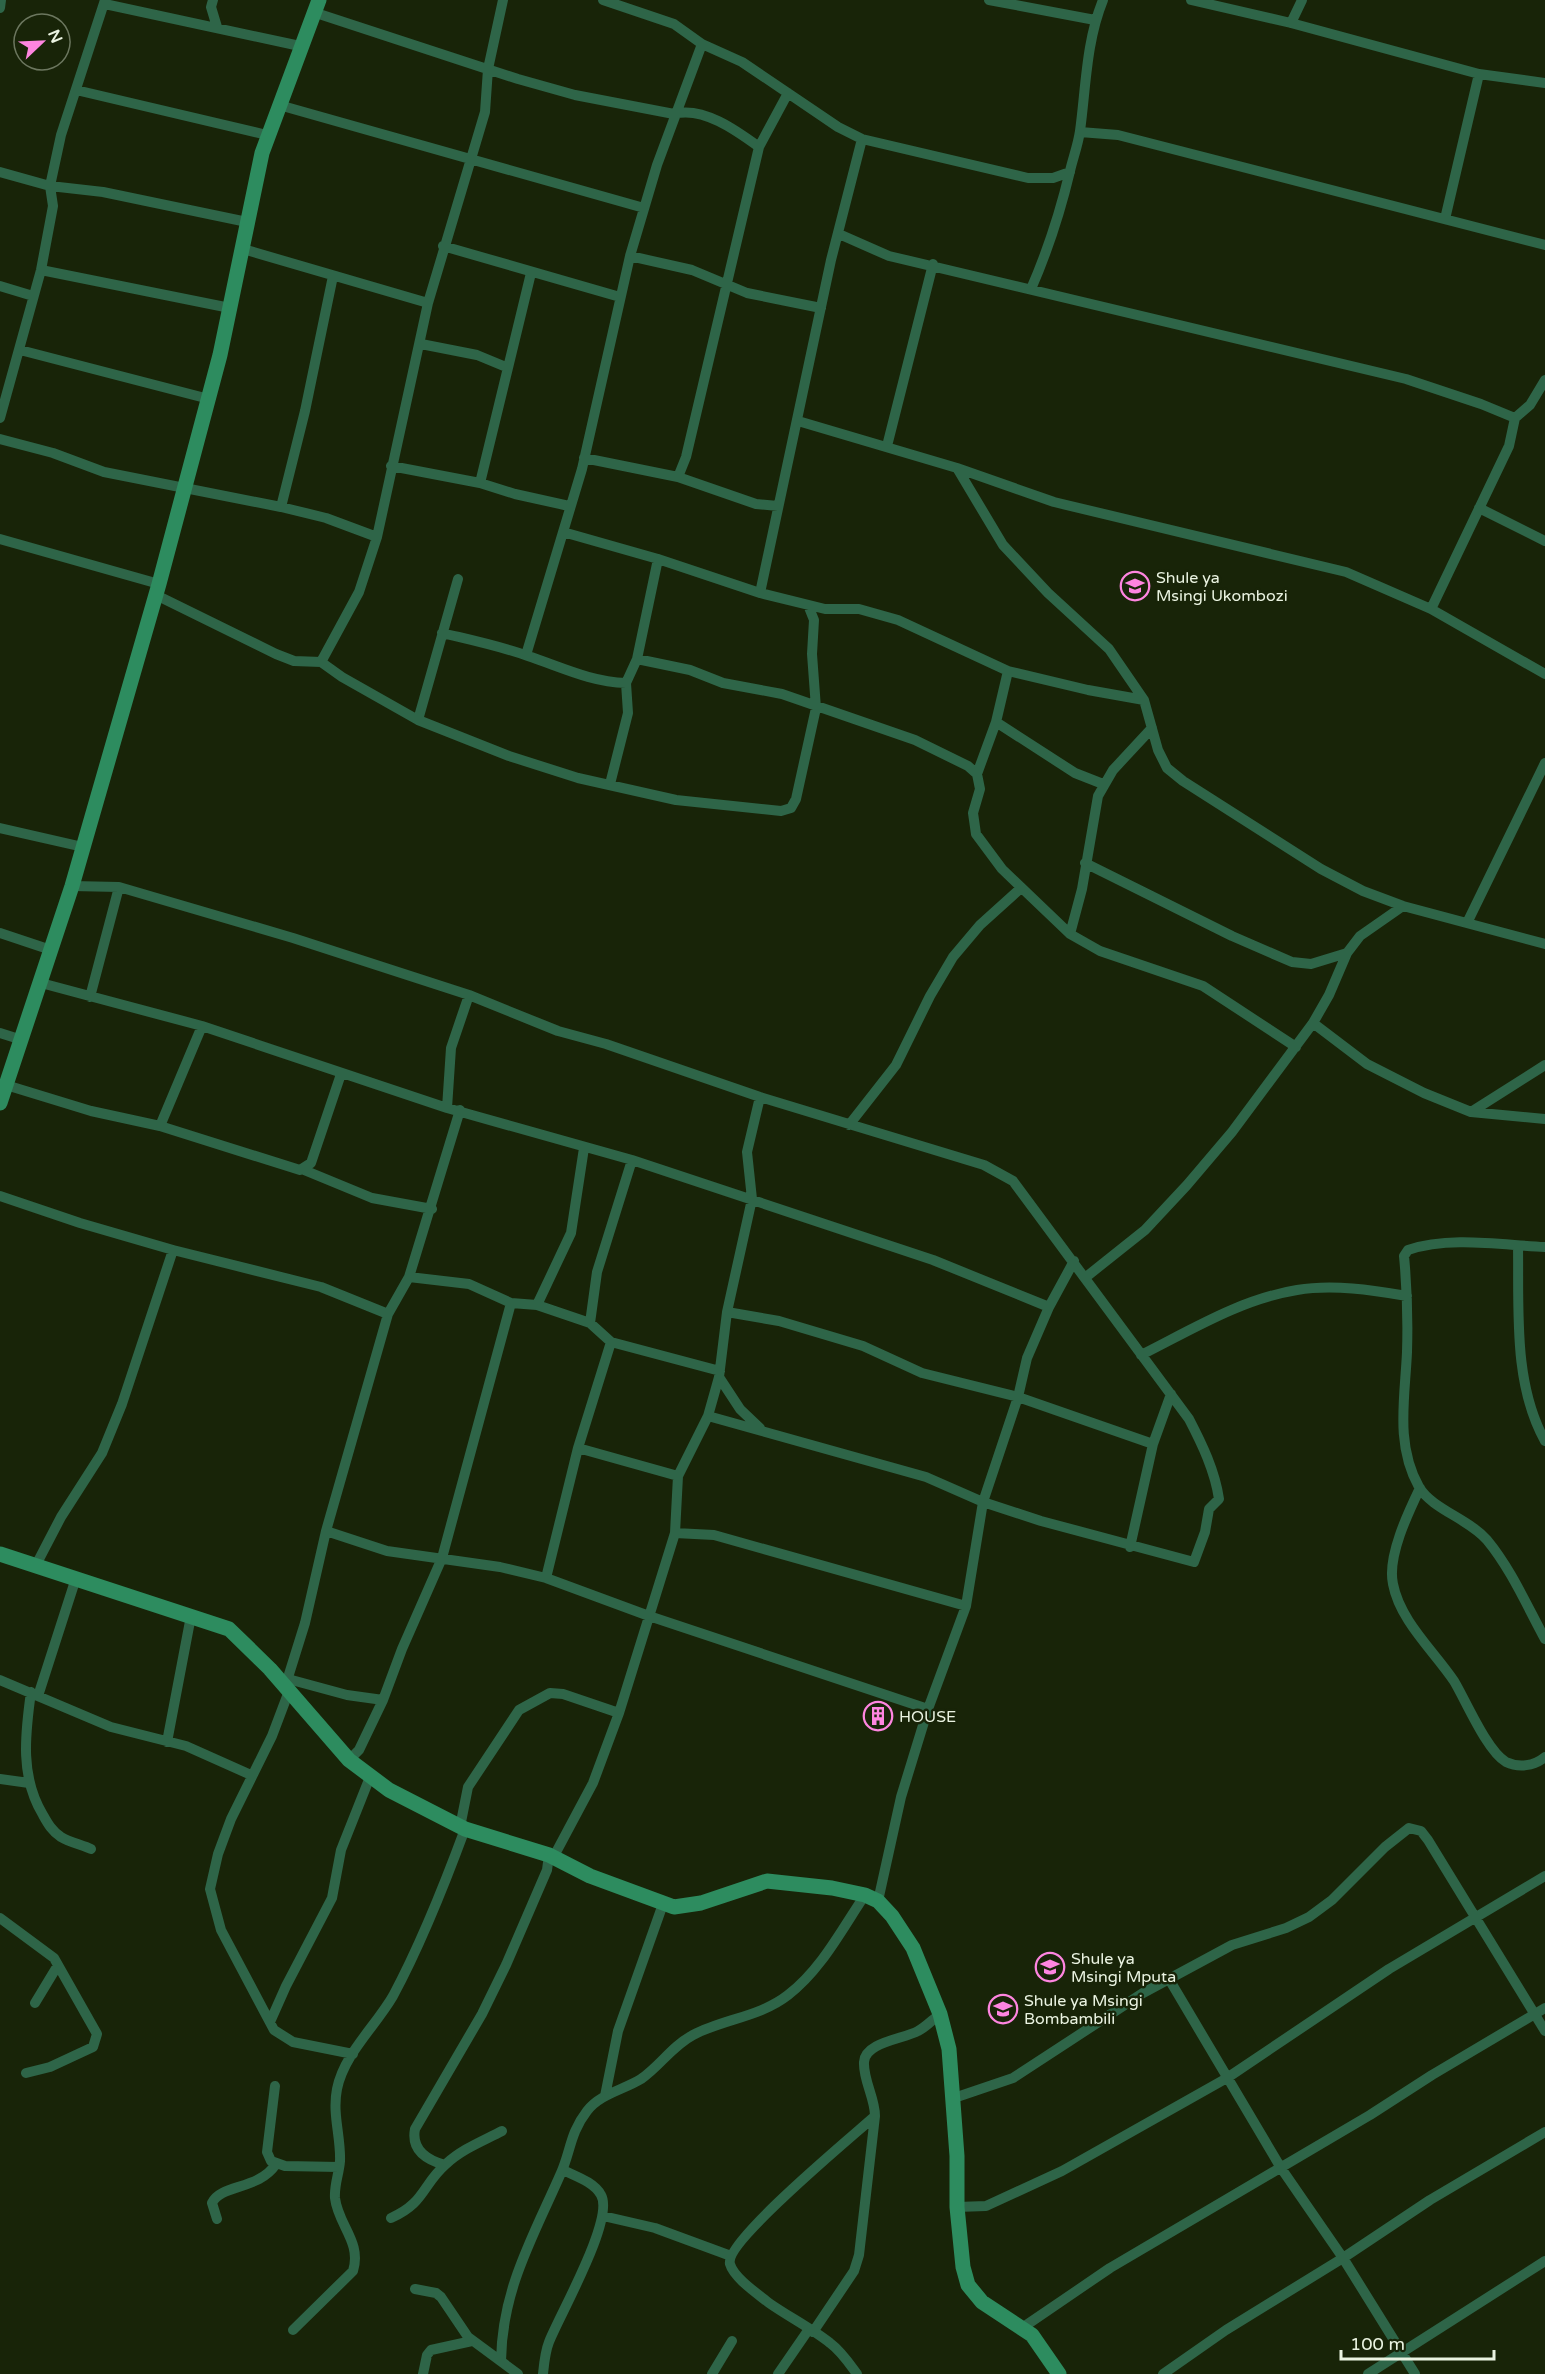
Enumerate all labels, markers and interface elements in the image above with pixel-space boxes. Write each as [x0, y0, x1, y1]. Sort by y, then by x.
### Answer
north arrow [12, 12, 72, 72]
text: N [43, 27, 67, 46]
place label: Shule ya Msingi Ukombozi [1156, 568, 1288, 606]
school or university icon: Shule ya Msingi Ukombozi [1119, 570, 1151, 602]
building icon: HOUSE [862, 1700, 894, 1732]
place label: HOUSE [899, 1707, 956, 1727]
place label: Shule ya Msingi Mputa [1071, 1949, 1176, 1987]
school or university icon: Shule ya Msingi Mputa [1034, 1951, 1066, 1983]
place label: Shule ya Msingi Bombambili [1024, 1991, 1143, 2029]
school or university icon: Shule ya Msingi Bombambili [987, 1993, 1019, 2025]
scale bar [1341, 2323, 1494, 2361]
text: 100 m [1350, 2333, 1405, 2355]

